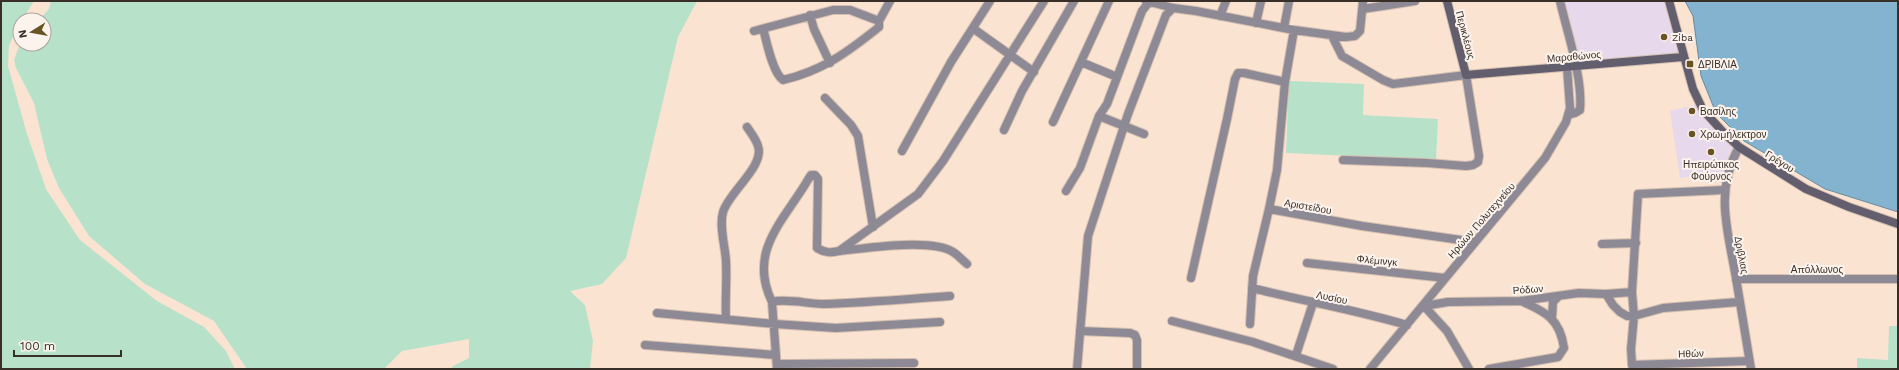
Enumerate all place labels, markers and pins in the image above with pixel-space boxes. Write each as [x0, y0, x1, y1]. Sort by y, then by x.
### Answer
marker: Ziba [1659, 32, 1669, 42]
place label: Ziba [1672, 32, 1693, 43]
marker: ΔΡΙΒΛΙΑ [1685, 59, 1695, 69]
place label: ΔΡΙΒΛΙΑ [1698, 59, 1737, 70]
marker: Βασίλης [1687, 106, 1697, 116]
place label: Βασίλης [1700, 106, 1736, 117]
marker: Χρωμήλεκτρον [1687, 129, 1697, 139]
place label: Χρωμήλεκτρον [1700, 129, 1767, 140]
marker: Ηπειρώτικος Φούρνος [1706, 147, 1716, 157]
place label: Ηπειρώτικος Φούρνος [1683, 159, 1739, 182]

